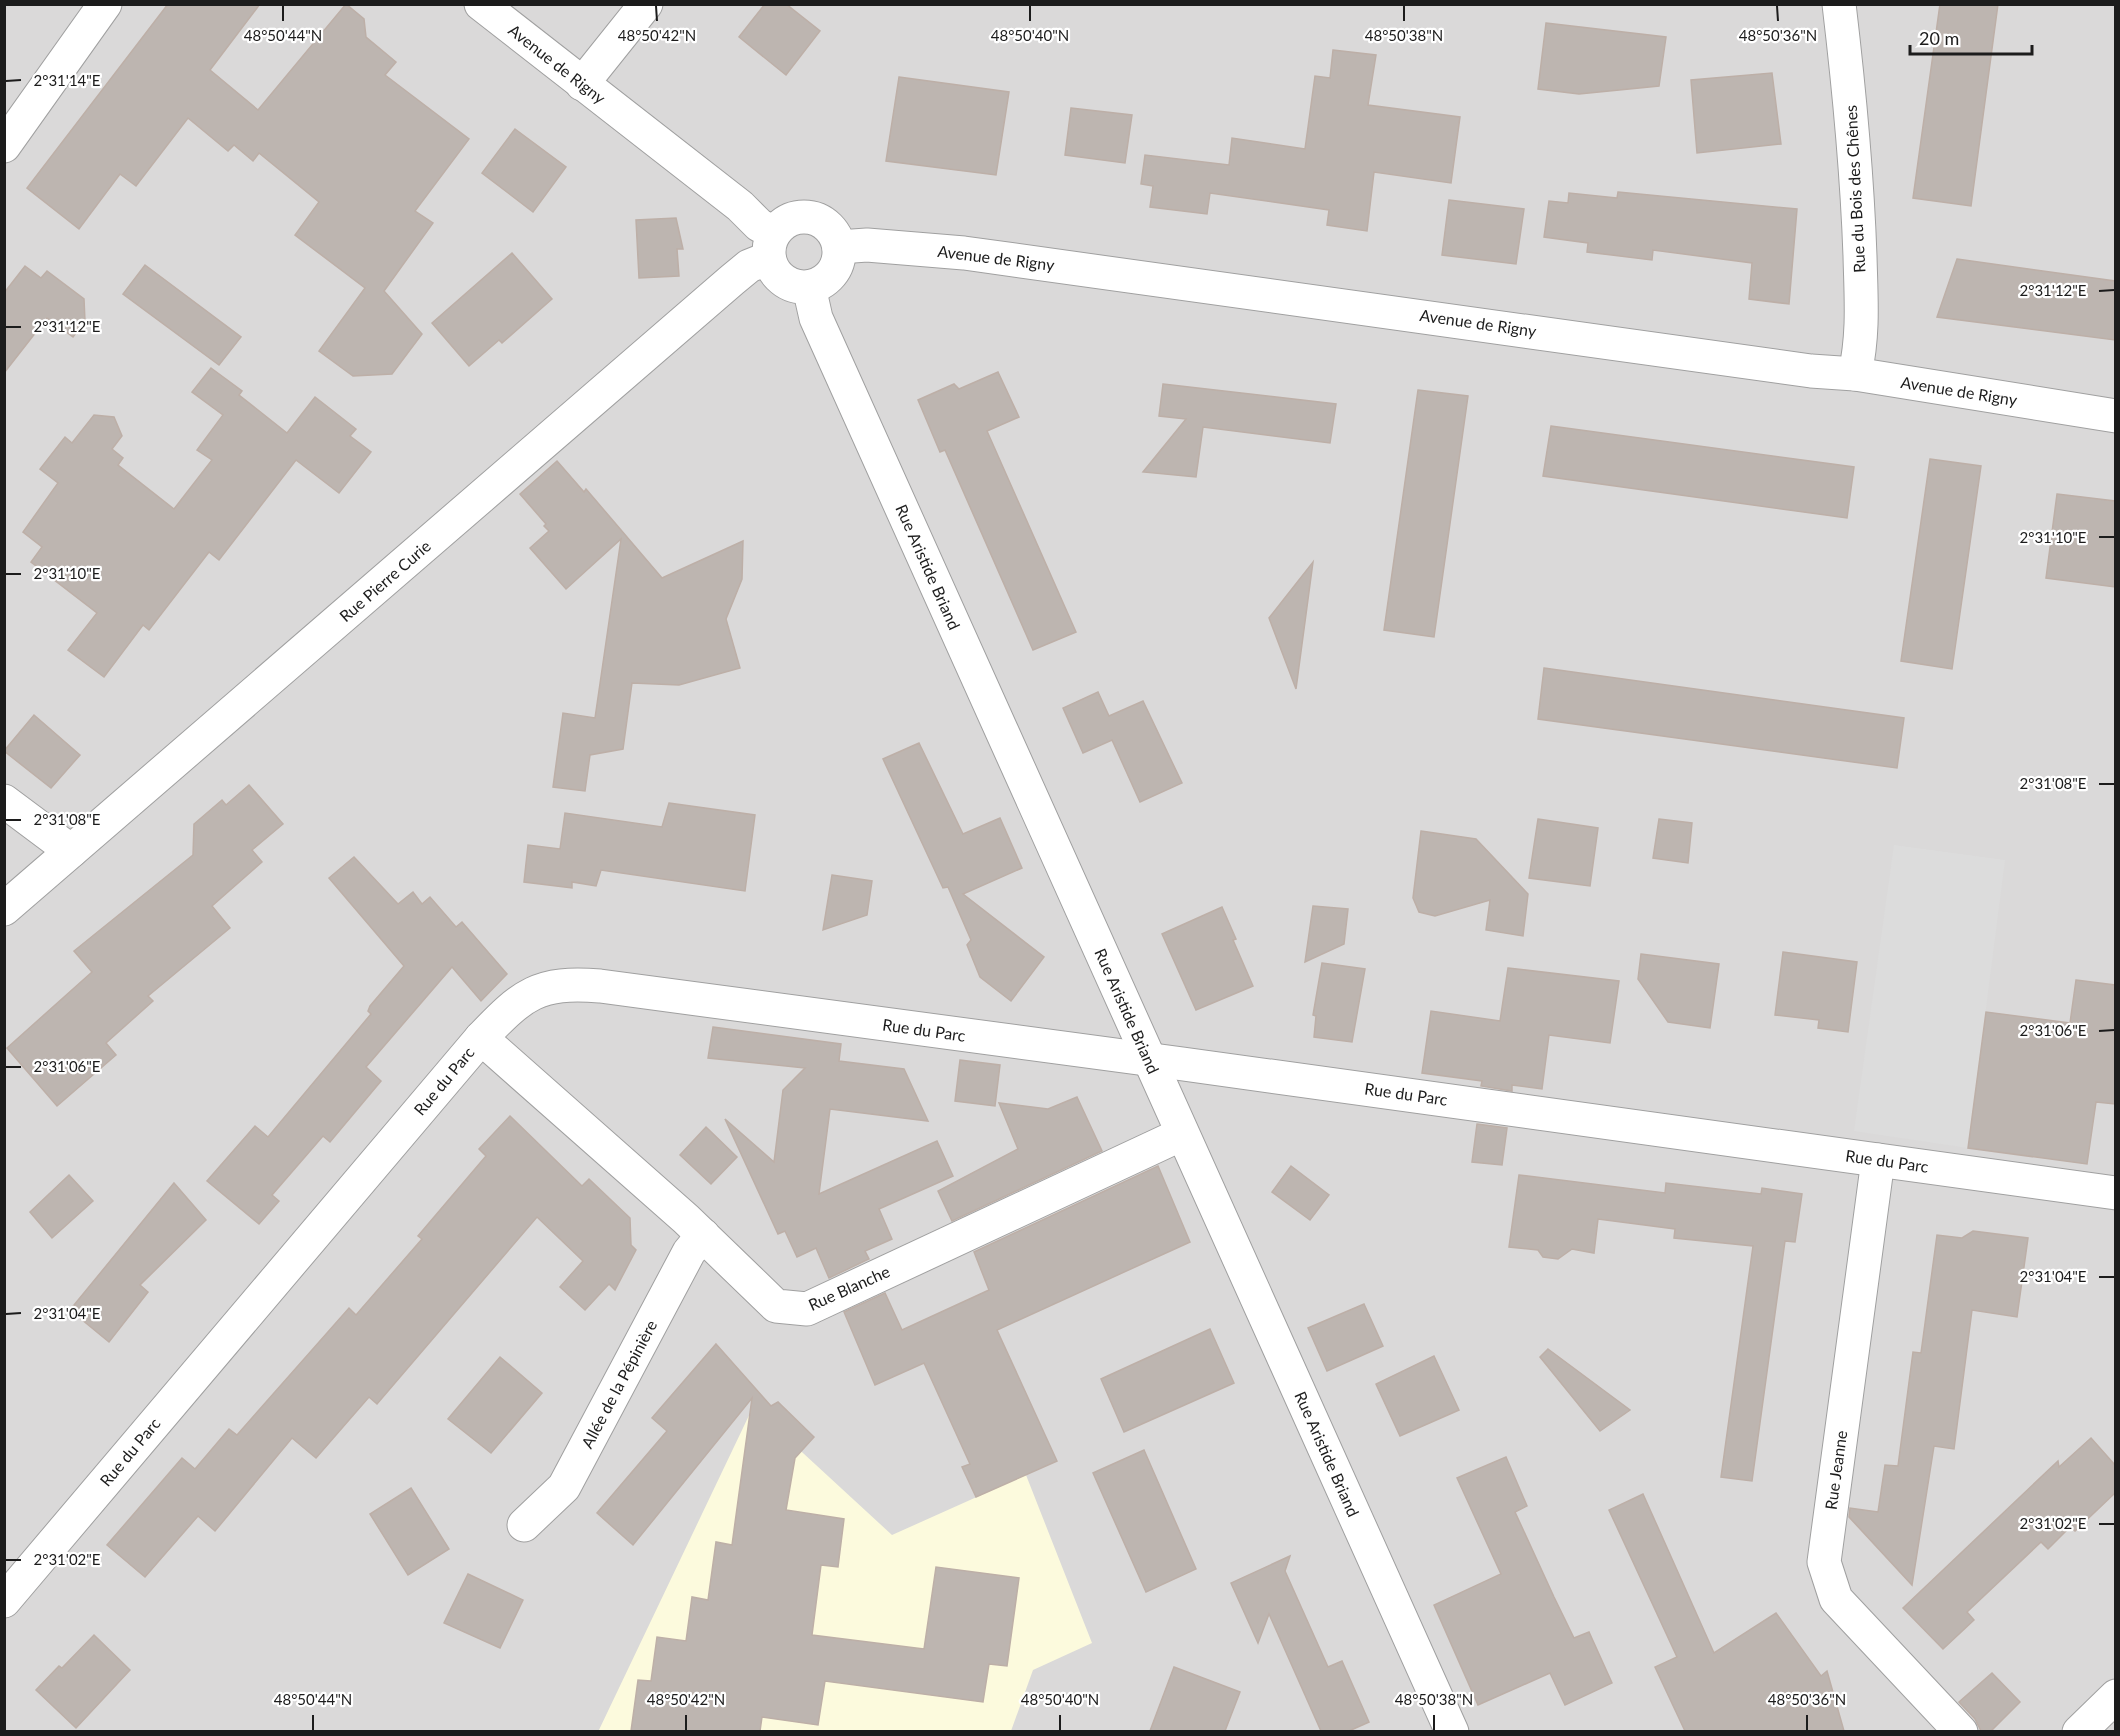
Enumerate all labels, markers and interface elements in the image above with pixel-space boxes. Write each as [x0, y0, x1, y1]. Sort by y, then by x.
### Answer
scale bar [1910, 18, 2032, 56]
street label: Avenue de Rigny [505, 20, 610, 108]
text: 48°50'44"N [244, 26, 322, 44]
text: 48°50'42"N [618, 26, 696, 44]
text: 48°50'40"N [991, 26, 1069, 44]
text: 48°50'38"N [1365, 26, 1443, 44]
text: 48°50'36"N [1739, 26, 1817, 44]
text: 20 m [1919, 27, 1959, 49]
text: 2°31'14"E [34, 71, 101, 89]
street label: Rue du Bois des Chênes [1841, 105, 1868, 273]
street label: Avenue de Rigny [937, 241, 1056, 274]
text: 2°31'12"E [2020, 281, 2087, 299]
street label: Avenue de Rigny [1419, 305, 1538, 340]
text: 2°31'12"E [34, 317, 101, 335]
street label: Avenue de Rigny [1900, 372, 2019, 409]
street label: Rue Aristide Briand [892, 501, 965, 632]
text: 2°31'10"E [2020, 528, 2087, 546]
street label: Rue Pierre Curie [335, 536, 434, 625]
text: 2°31'10"E [34, 564, 101, 582]
text: 2°31'08"E [2020, 774, 2087, 792]
text: 2°31'08"E [34, 810, 101, 828]
street label: Rue Aristide Briand [1091, 945, 1164, 1076]
street label: Rue du Parc [881, 1014, 967, 1045]
text: 2°31'06"E [2020, 1021, 2087, 1039]
street label: Rue du Parc [409, 1042, 478, 1119]
text: 2°31'06"E [34, 1057, 101, 1075]
street label: Rue du Parc [1363, 1078, 1449, 1109]
street label: Rue du Parc [1844, 1145, 1930, 1176]
street label: Rue Blanche [805, 1261, 892, 1314]
text: 2°31'04"E [2020, 1267, 2087, 1285]
text: 2°31'04"E [34, 1304, 101, 1322]
street label: Allée de la Pépinière [577, 1316, 660, 1451]
street label: Rue Aristide Briand [1291, 1388, 1364, 1519]
street label: Rue du Parc [95, 1413, 164, 1490]
street label: Rue Jeanne [1821, 1429, 1850, 1511]
text: 2°31'02"E [2020, 1514, 2087, 1532]
text: 2°31'02"E [34, 1550, 101, 1568]
text: 48°50'44"N [274, 1690, 352, 1708]
text: 48°50'42"N [647, 1690, 725, 1708]
text: 48°50'40"N [1021, 1690, 1099, 1708]
text: 48°50'38"N [1395, 1690, 1473, 1708]
text: 48°50'36"N [1768, 1690, 1846, 1708]

